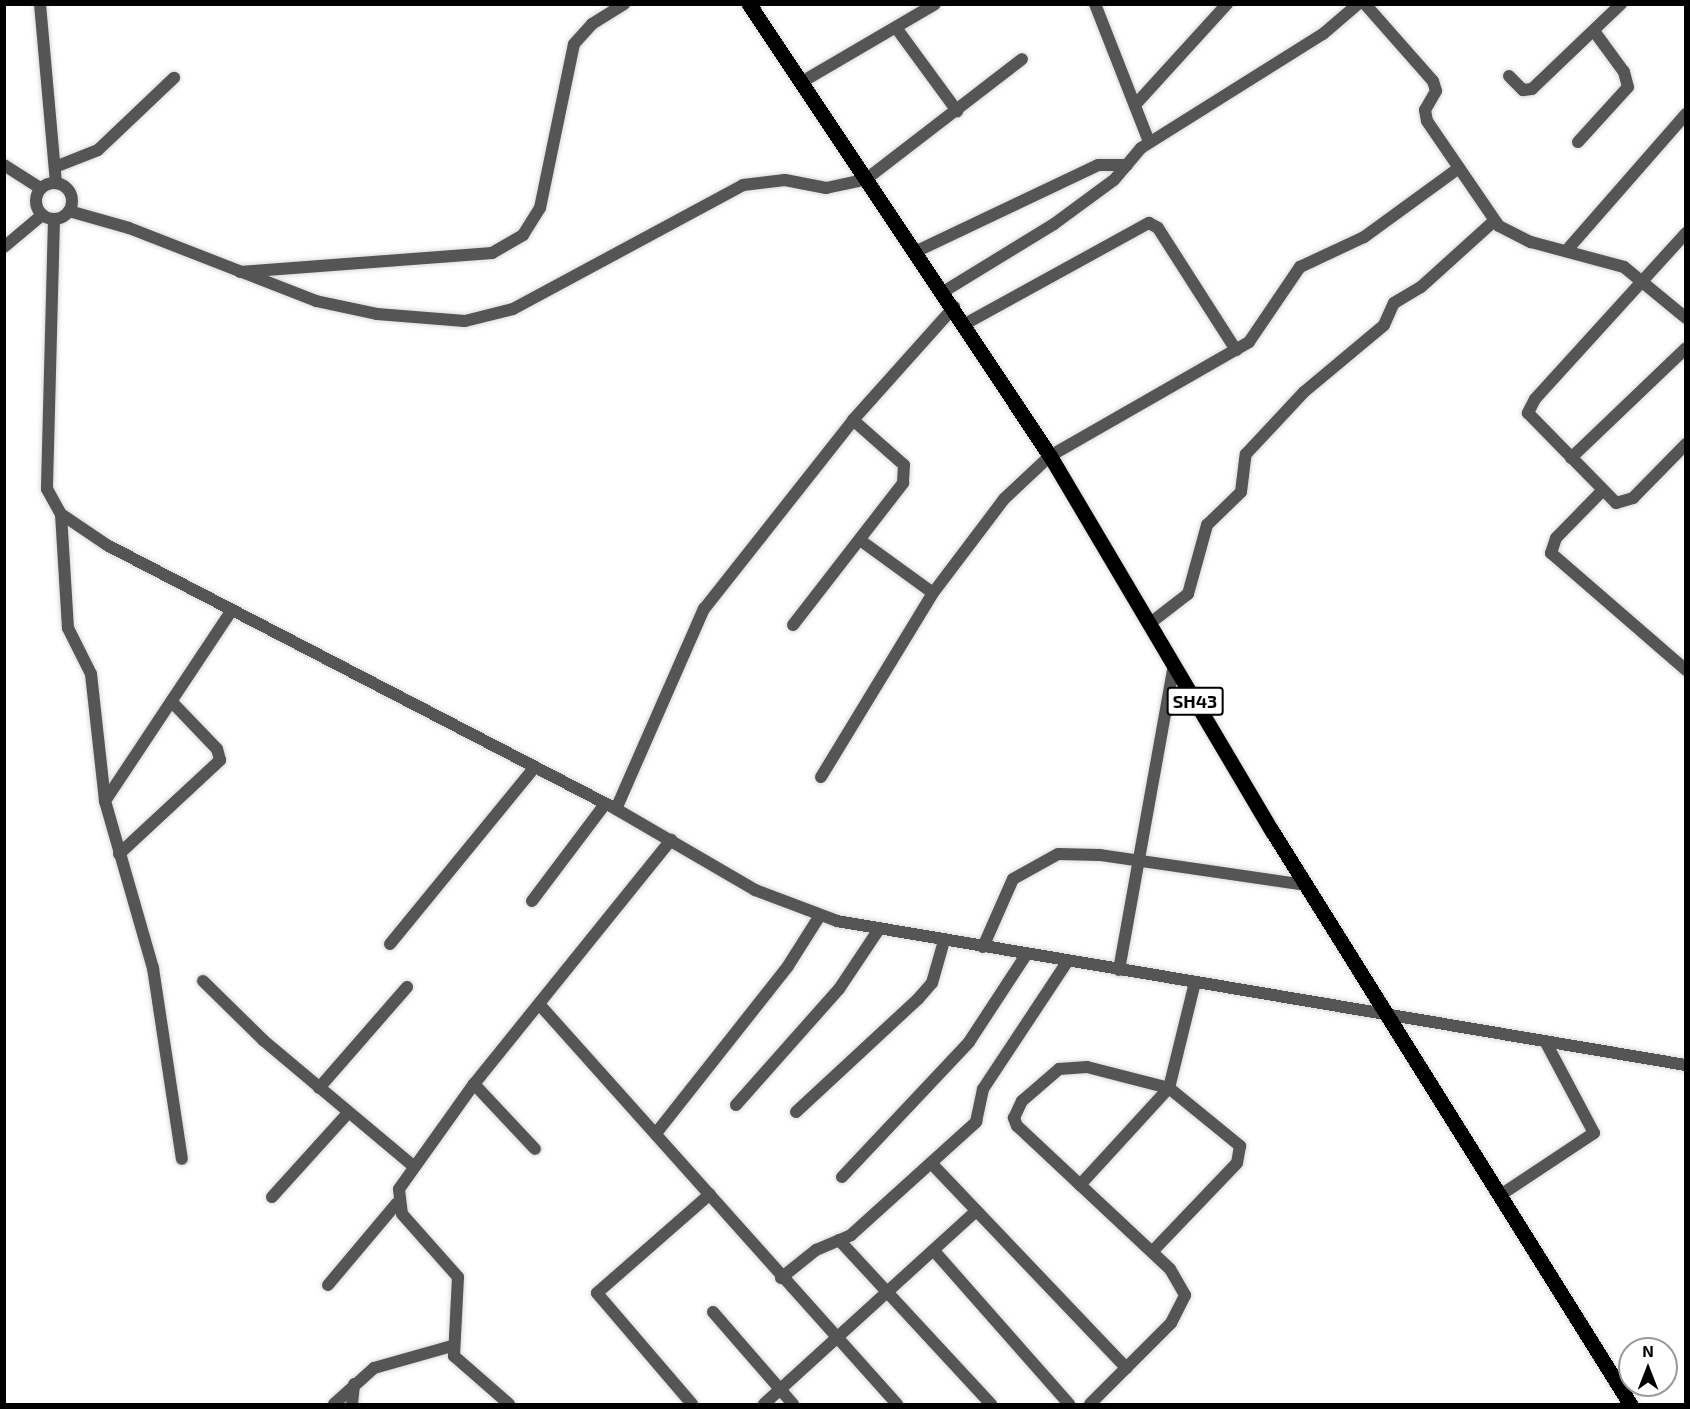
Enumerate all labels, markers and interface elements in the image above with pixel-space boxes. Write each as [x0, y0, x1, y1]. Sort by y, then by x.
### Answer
road number: SH43 [1166, 686, 1224, 716]
north arrow [1618, 1337, 1678, 1397]
text: N [1642, 1341, 1654, 1360]

